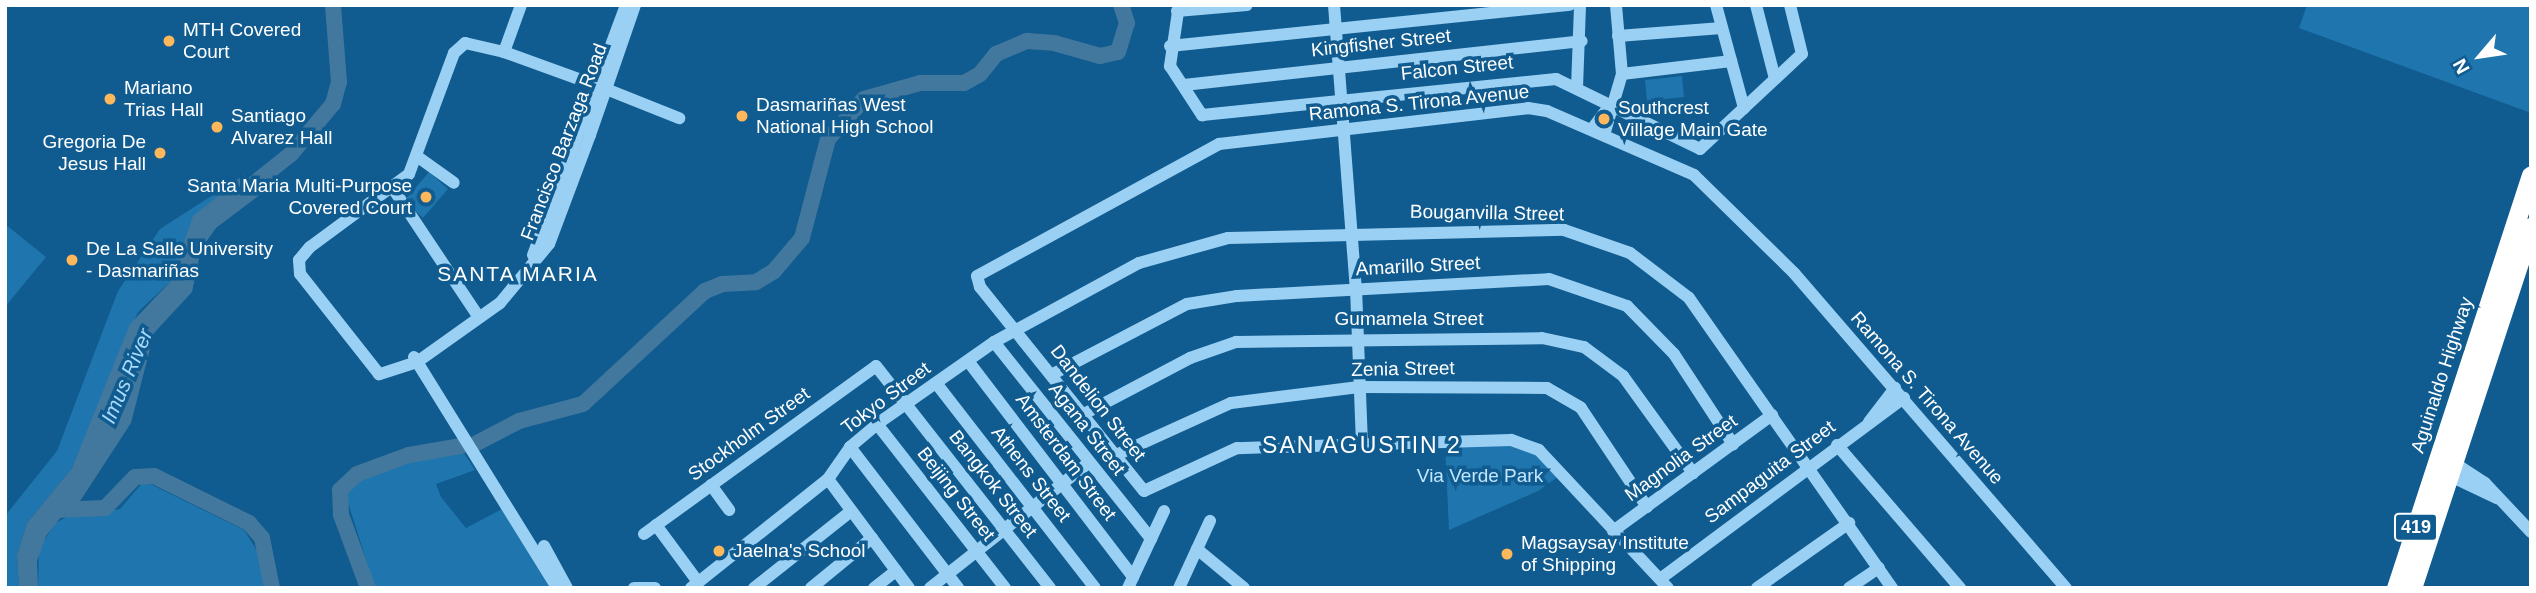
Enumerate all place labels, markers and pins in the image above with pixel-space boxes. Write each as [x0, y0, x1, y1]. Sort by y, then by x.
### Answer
place label: MTH Covered Court [183, 19, 301, 63]
marker: MTH Covered Court [161, 33, 177, 49]
place label: Mariano Trias Hall [124, 77, 204, 121]
marker: Mariano Trias Hall [102, 91, 118, 107]
place label: Dasmariñas West National High School [756, 94, 933, 138]
place label: Southcrest Village Main Gate [1618, 97, 1768, 141]
place label: Santiago Alvarez Hall [231, 105, 332, 149]
marker: Dasmariñas West National High School [734, 108, 750, 124]
marker: Southcrest Village Main Gate [1596, 111, 1612, 127]
marker: Santiago Alvarez Hall [209, 119, 225, 135]
place label: Gregoria De Jesus Hall [43, 131, 146, 175]
marker: Gregoria De Jesus Hall [152, 145, 168, 161]
place label: Santa Maria Multi-Purpose Covered Court [187, 175, 412, 219]
marker: Santa Maria Multi-Purpose Covered Court [418, 189, 434, 205]
place label: De La Salle University - Dasmariñas [86, 238, 273, 282]
marker: De La Salle University - Dasmariñas [64, 252, 80, 268]
place label: Magsaysay Institute of Shipping [1521, 532, 1689, 576]
place label: Jaelna's School [733, 540, 865, 562]
marker: Jaelna's School [711, 543, 727, 559]
marker: Magsaysay Institute of Shipping [1499, 546, 1515, 562]

